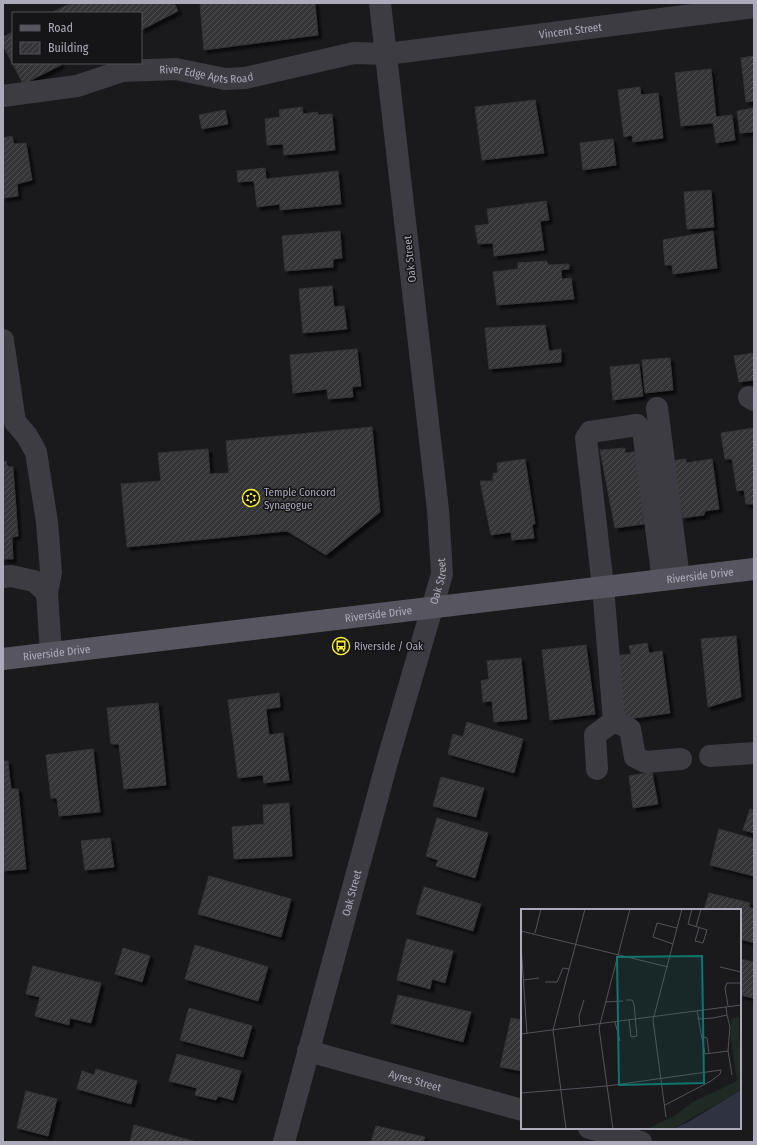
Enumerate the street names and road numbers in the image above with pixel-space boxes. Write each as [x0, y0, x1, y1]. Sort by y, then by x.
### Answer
street label: Vincent Street [538, 20, 603, 41]
street label: River Edge Apts Road [159, 62, 254, 86]
street label: Oak Street [401, 235, 419, 283]
street label: Oak Street [427, 557, 449, 606]
street label: Riverside Drive [666, 565, 734, 586]
street label: Riverside Drive [344, 604, 413, 624]
street label: Riverside Drive [22, 642, 91, 663]
street label: Oak Street [339, 868, 364, 917]
street label: Ayres Street [387, 1067, 443, 1094]

